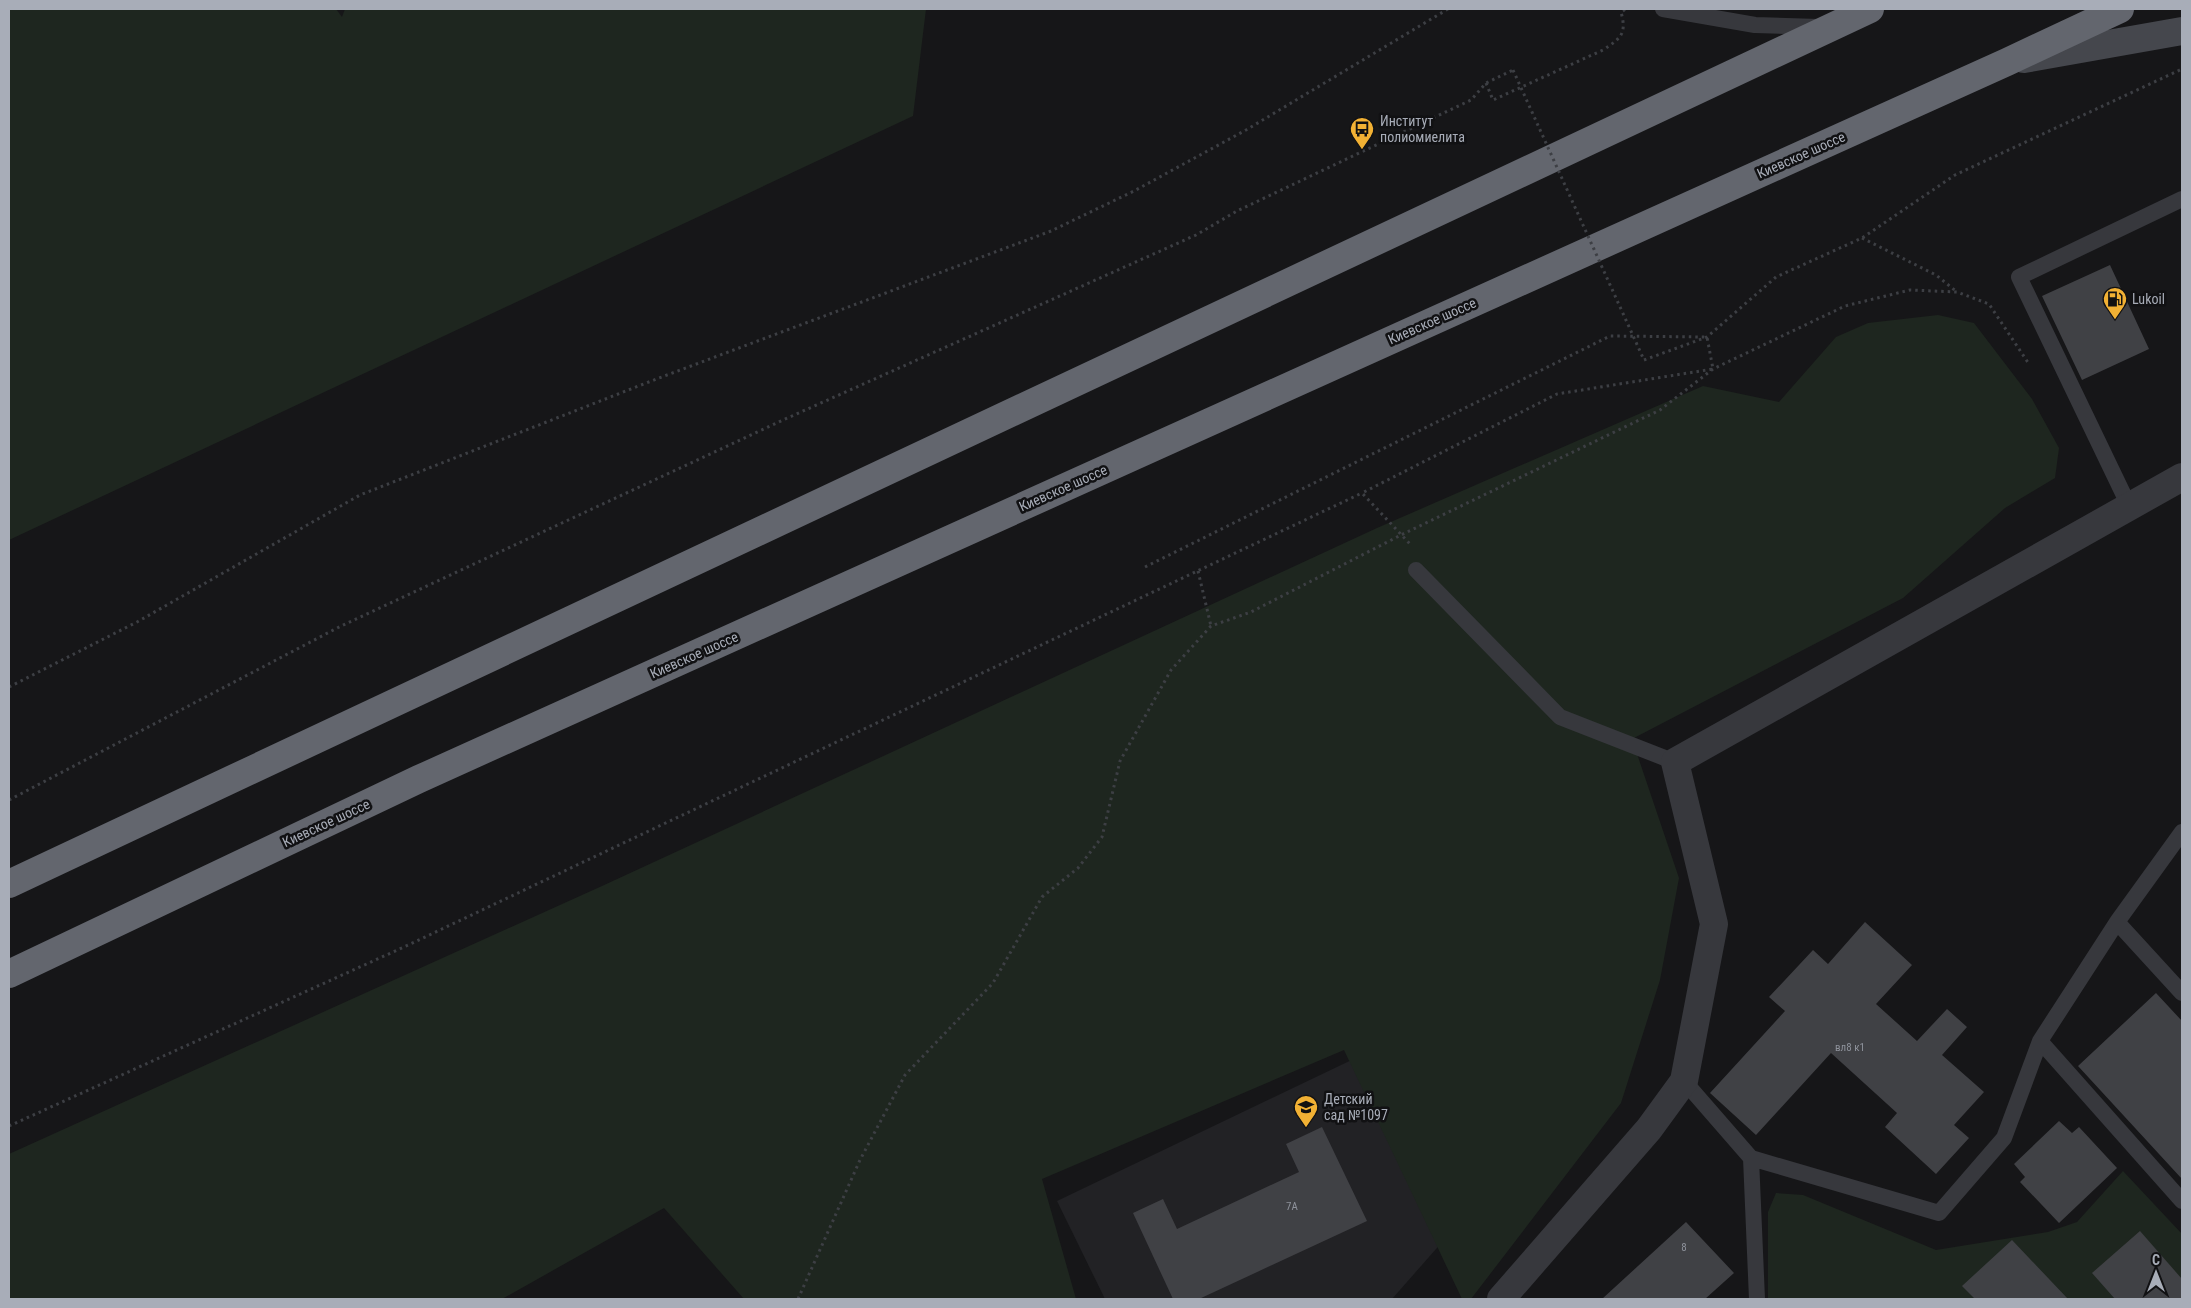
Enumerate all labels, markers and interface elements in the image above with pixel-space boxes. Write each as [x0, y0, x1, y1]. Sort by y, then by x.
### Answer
place label: Институт полиомиелита [1380, 113, 1465, 145]
bus stop icon: Институт полиомиелита [1349, 116, 1375, 150]
street label: Киевское шоссе [1755, 128, 1848, 182]
fuel station icon: Lukoil [2102, 286, 2128, 320]
place label: Lukoil [2132, 291, 2165, 307]
street label: Киевское шоссе [1386, 294, 1479, 348]
street label: Киевское шоссе [1017, 461, 1110, 515]
street label: Киевское шоссе [648, 628, 741, 682]
street label: Киевское шоссе [280, 796, 373, 850]
house number: вл8 к1 [1835, 1041, 1865, 1054]
place label: Детский сад №1097 [1324, 1091, 1388, 1123]
school or university icon: Детский сад №1097 [1293, 1094, 1319, 1128]
house number: 7А [1286, 1200, 1299, 1213]
house number: 8 [1681, 1241, 1687, 1254]
north arrow [2131, 1248, 2181, 1298]
text: С [2152, 1252, 2160, 1268]

